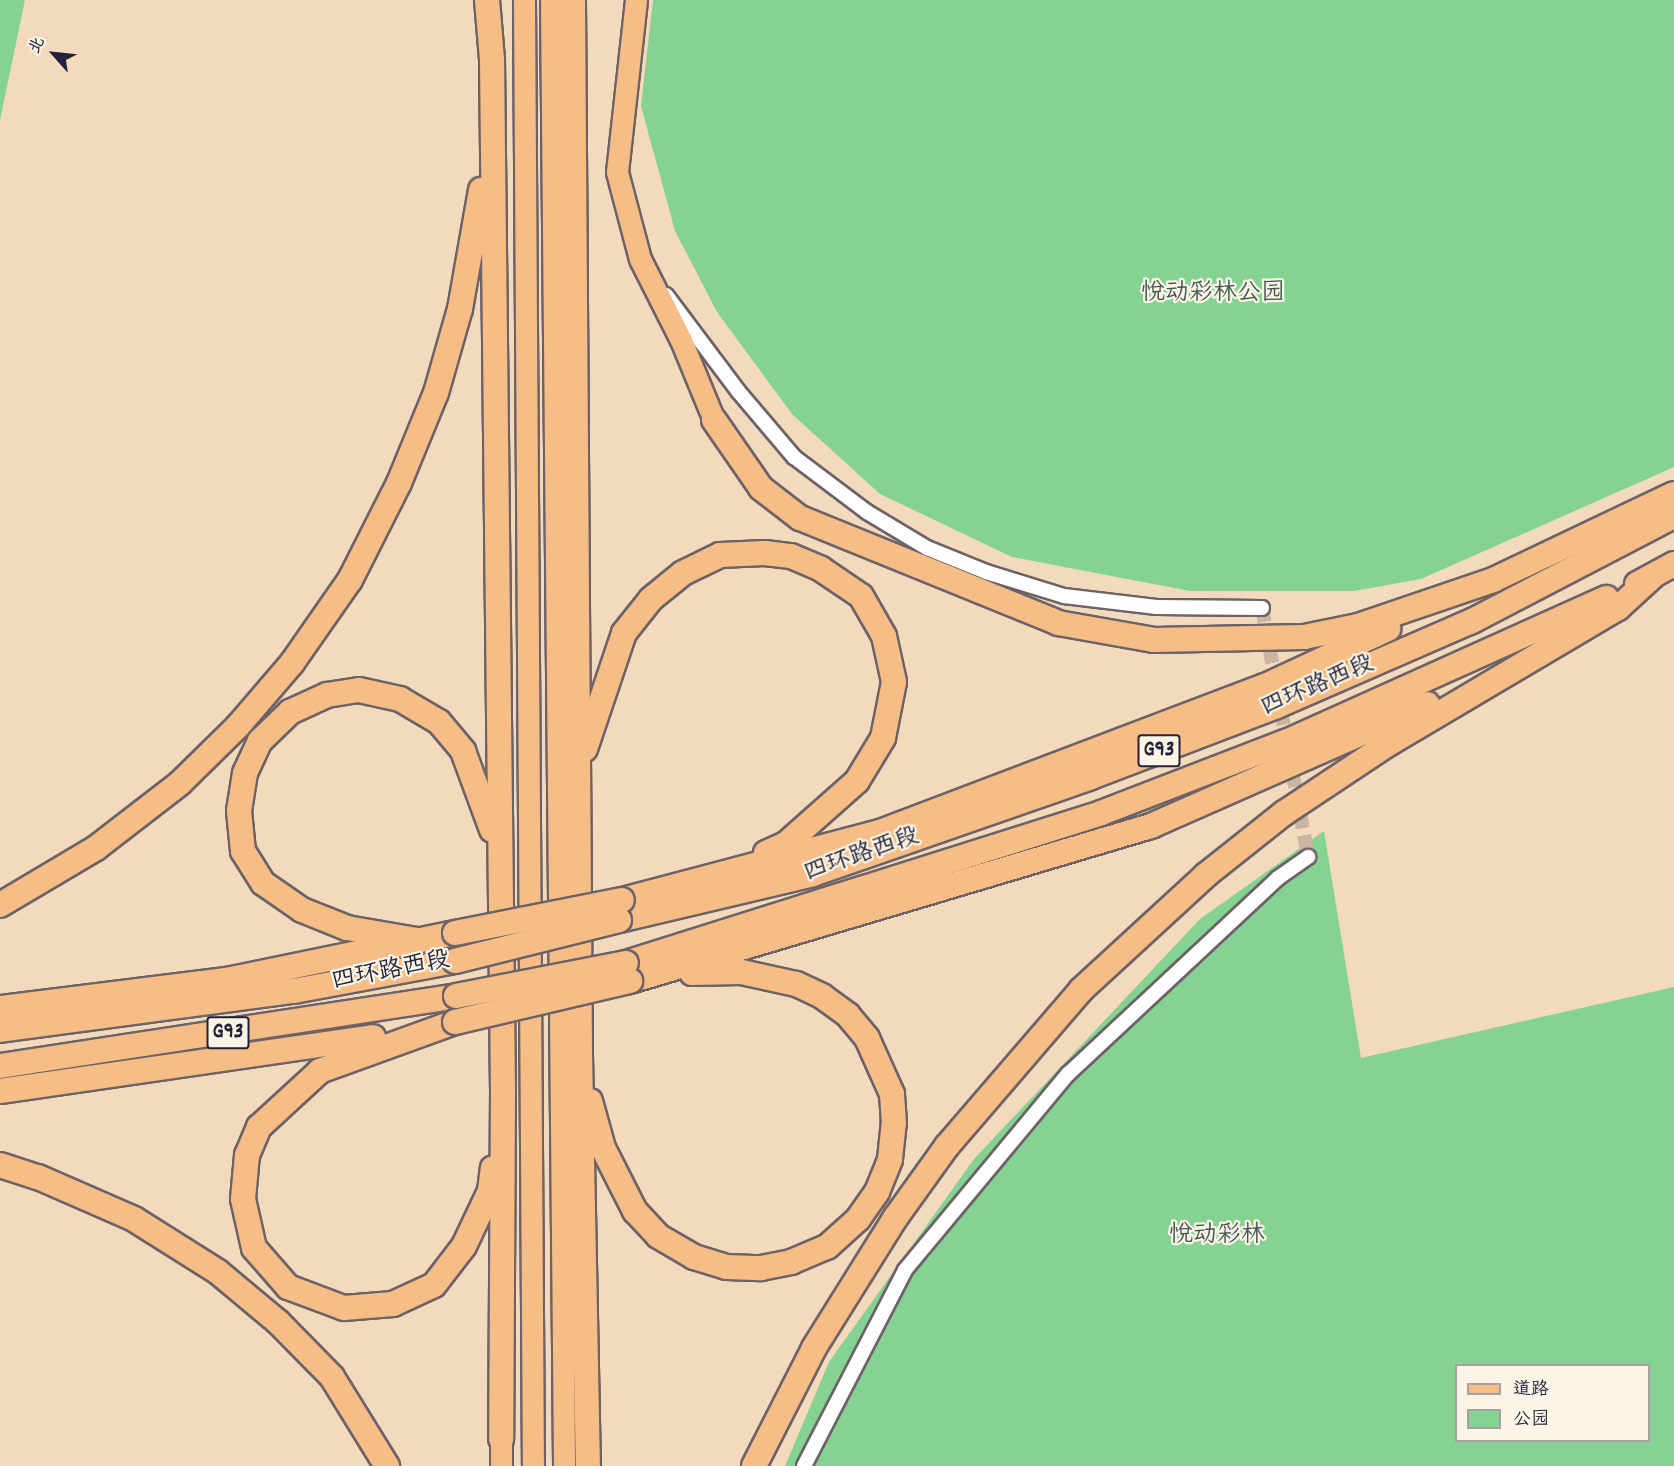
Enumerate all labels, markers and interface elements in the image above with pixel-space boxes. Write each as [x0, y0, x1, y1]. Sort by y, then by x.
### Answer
north arrow [24, 24, 84, 84]
text: 北 [24, 33, 51, 58]
park label: 悦动彩林公园 [1141, 281, 1285, 309]
street label: 四环路西段 [1257, 650, 1379, 724]
road number: G93 [1136, 732, 1182, 770]
street label: 四环路西段 [801, 823, 923, 889]
street label: 四环路西段 [329, 946, 453, 998]
road number: G93 [206, 1014, 250, 1052]
park label: 悦动彩林 [1169, 1223, 1265, 1251]
legend [1455, 1364, 1650, 1442]
text: 道路 [1513, 1378, 1549, 1403]
text: 公园 [1513, 1408, 1549, 1433]

